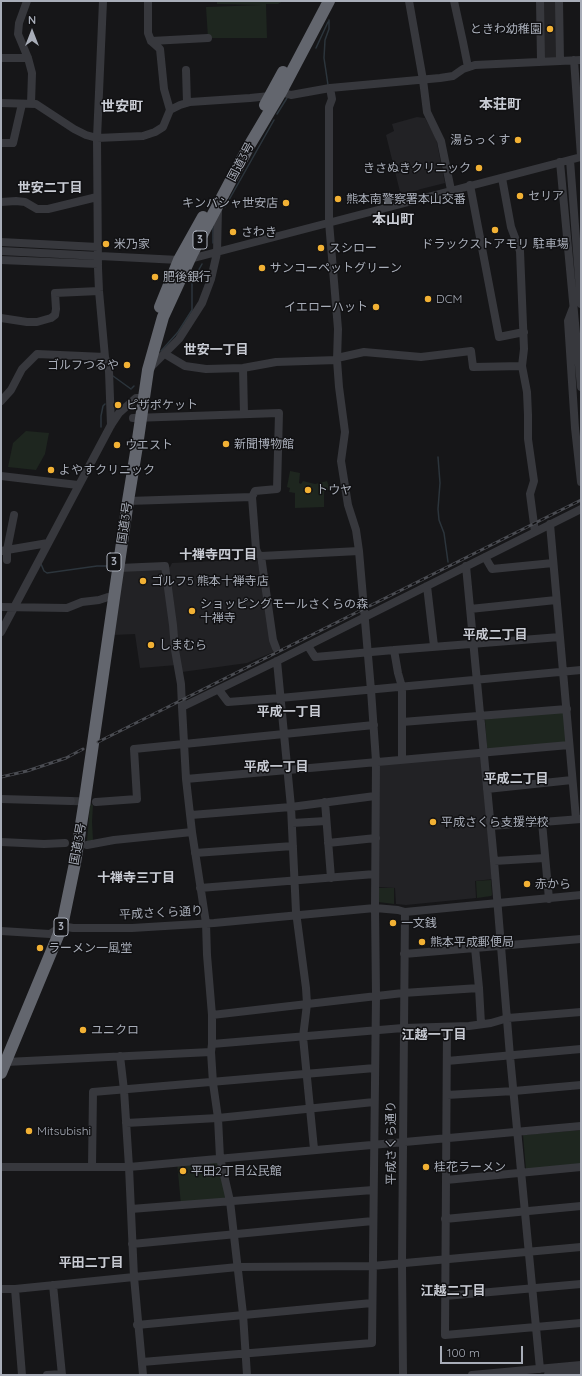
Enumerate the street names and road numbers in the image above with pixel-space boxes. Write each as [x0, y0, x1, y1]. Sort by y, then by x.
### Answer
street label: 国道3号 [225, 140, 257, 184]
road number: 3 [193, 231, 207, 249]
street label: 国道3号 [115, 501, 135, 545]
road number: 3 [107, 553, 121, 571]
street label: 国道3号 [67, 822, 89, 866]
street label: 平成さくら通り [119, 904, 203, 922]
road number: 3 [54, 918, 68, 936]
street label: 平成さくら通り [384, 1101, 398, 1185]

